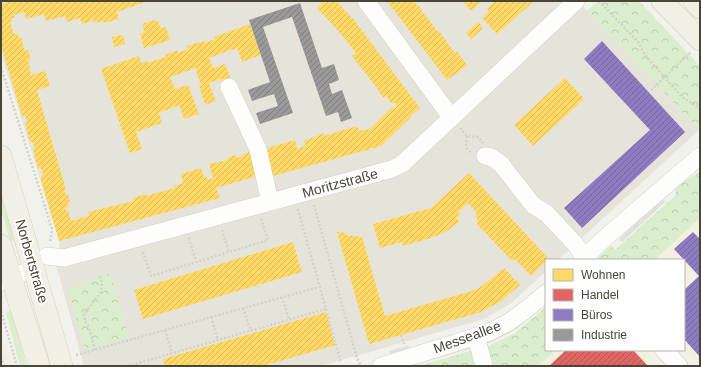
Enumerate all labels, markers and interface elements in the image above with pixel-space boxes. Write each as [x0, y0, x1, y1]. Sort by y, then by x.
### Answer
street label: Moritzstraße [300, 165, 380, 201]
street label: Norbertstraße [12, 217, 52, 305]
legend [545, 259, 685, 351]
text: Wohnen [581, 268, 625, 282]
text: Handel [581, 288, 619, 302]
text: Büros [581, 308, 612, 322]
street label: Messeallee [431, 317, 503, 357]
text: Industrie [581, 328, 627, 342]

